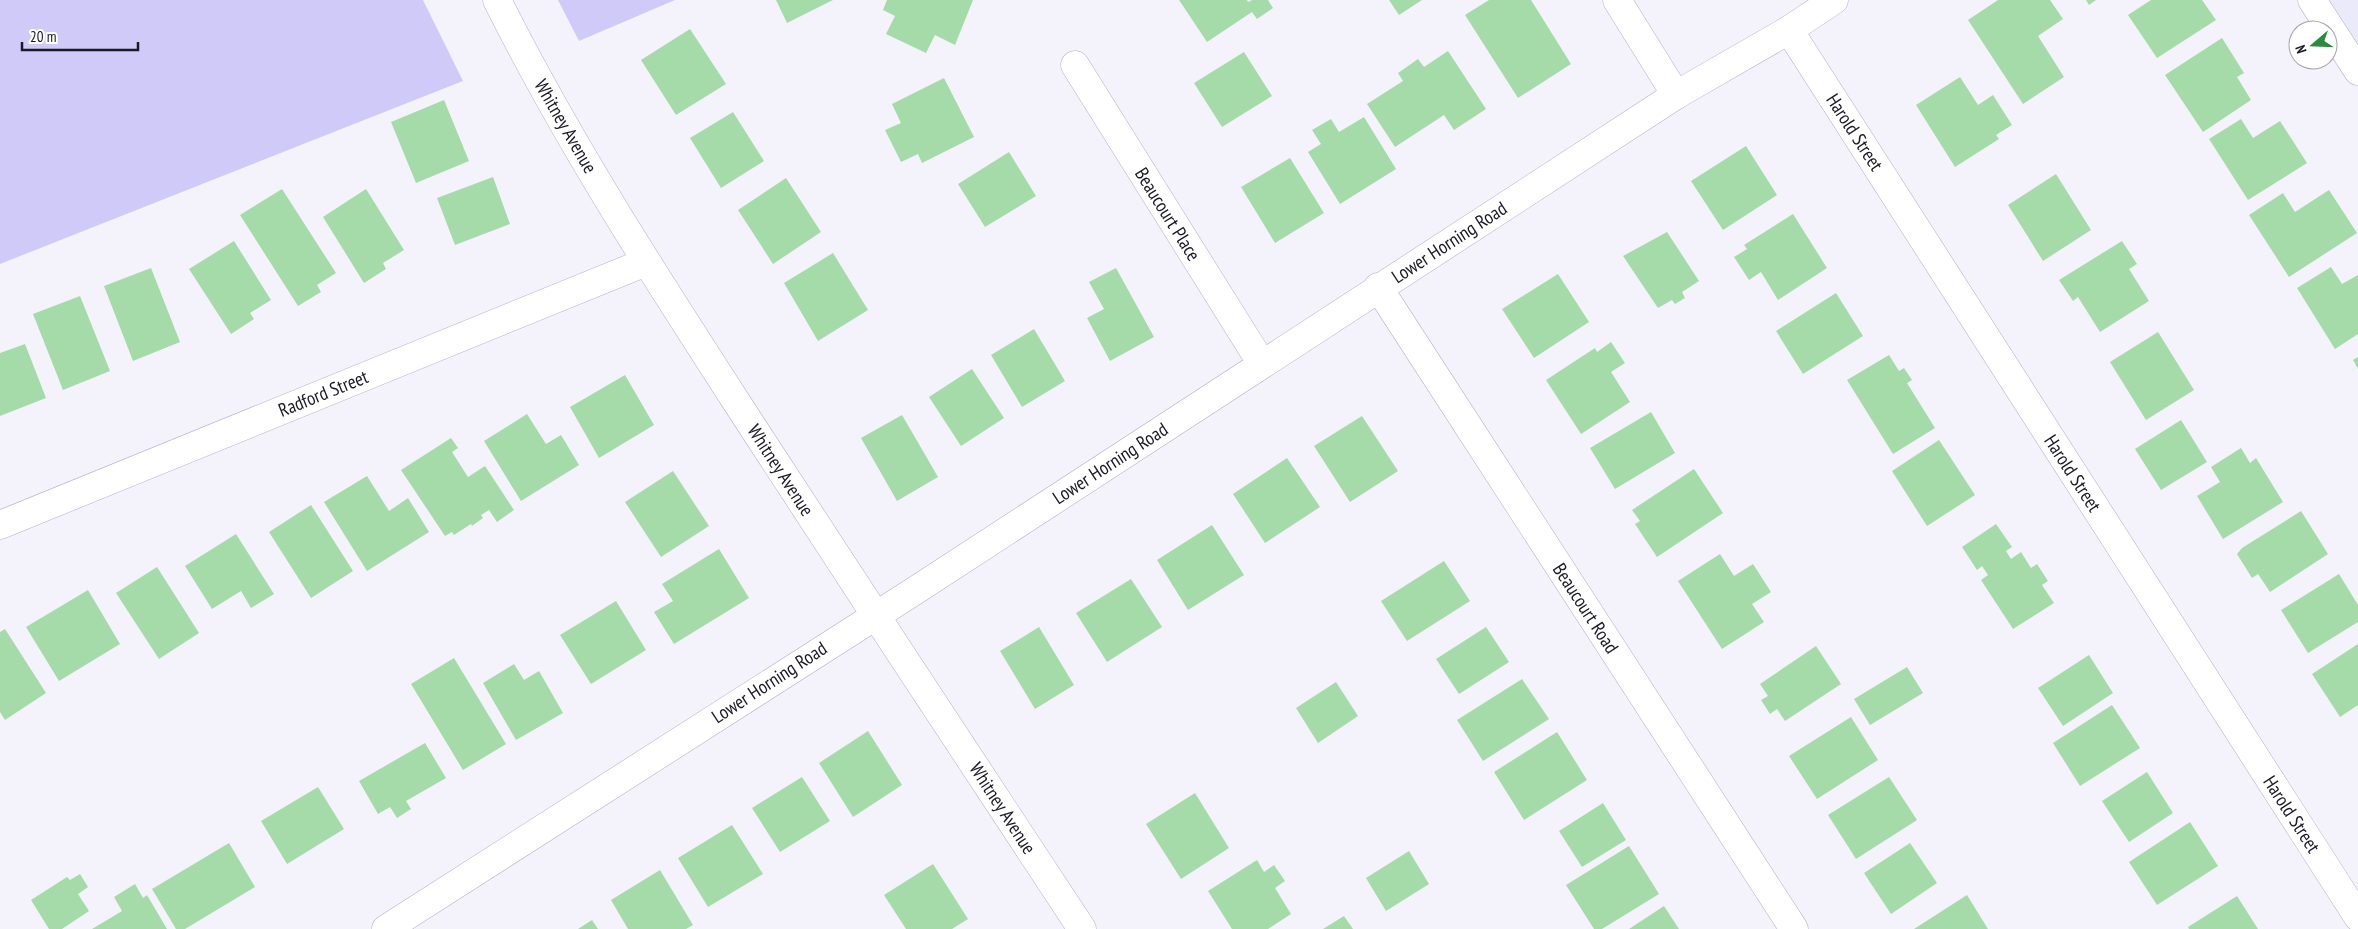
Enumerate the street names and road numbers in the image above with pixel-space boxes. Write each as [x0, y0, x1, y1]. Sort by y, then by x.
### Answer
street label: Whitney Avenue [529, 75, 603, 177]
street label: Harold Street [1821, 89, 1889, 176]
street label: Beaucourt Place [1130, 163, 1206, 265]
street label: Lower Horning Road [1387, 196, 1511, 288]
street label: Radford Street [275, 364, 372, 422]
street label: Lower Horning Road [1048, 417, 1172, 509]
street label: Whitney Avenue [742, 420, 820, 520]
street label: Harold Street [2039, 430, 2107, 517]
street label: Beaucourt Road [1548, 558, 1624, 658]
street label: Lower Horning Road [707, 636, 831, 728]
street label: Whitney Avenue [964, 758, 1042, 858]
street label: Harold Street [2258, 771, 2326, 858]

